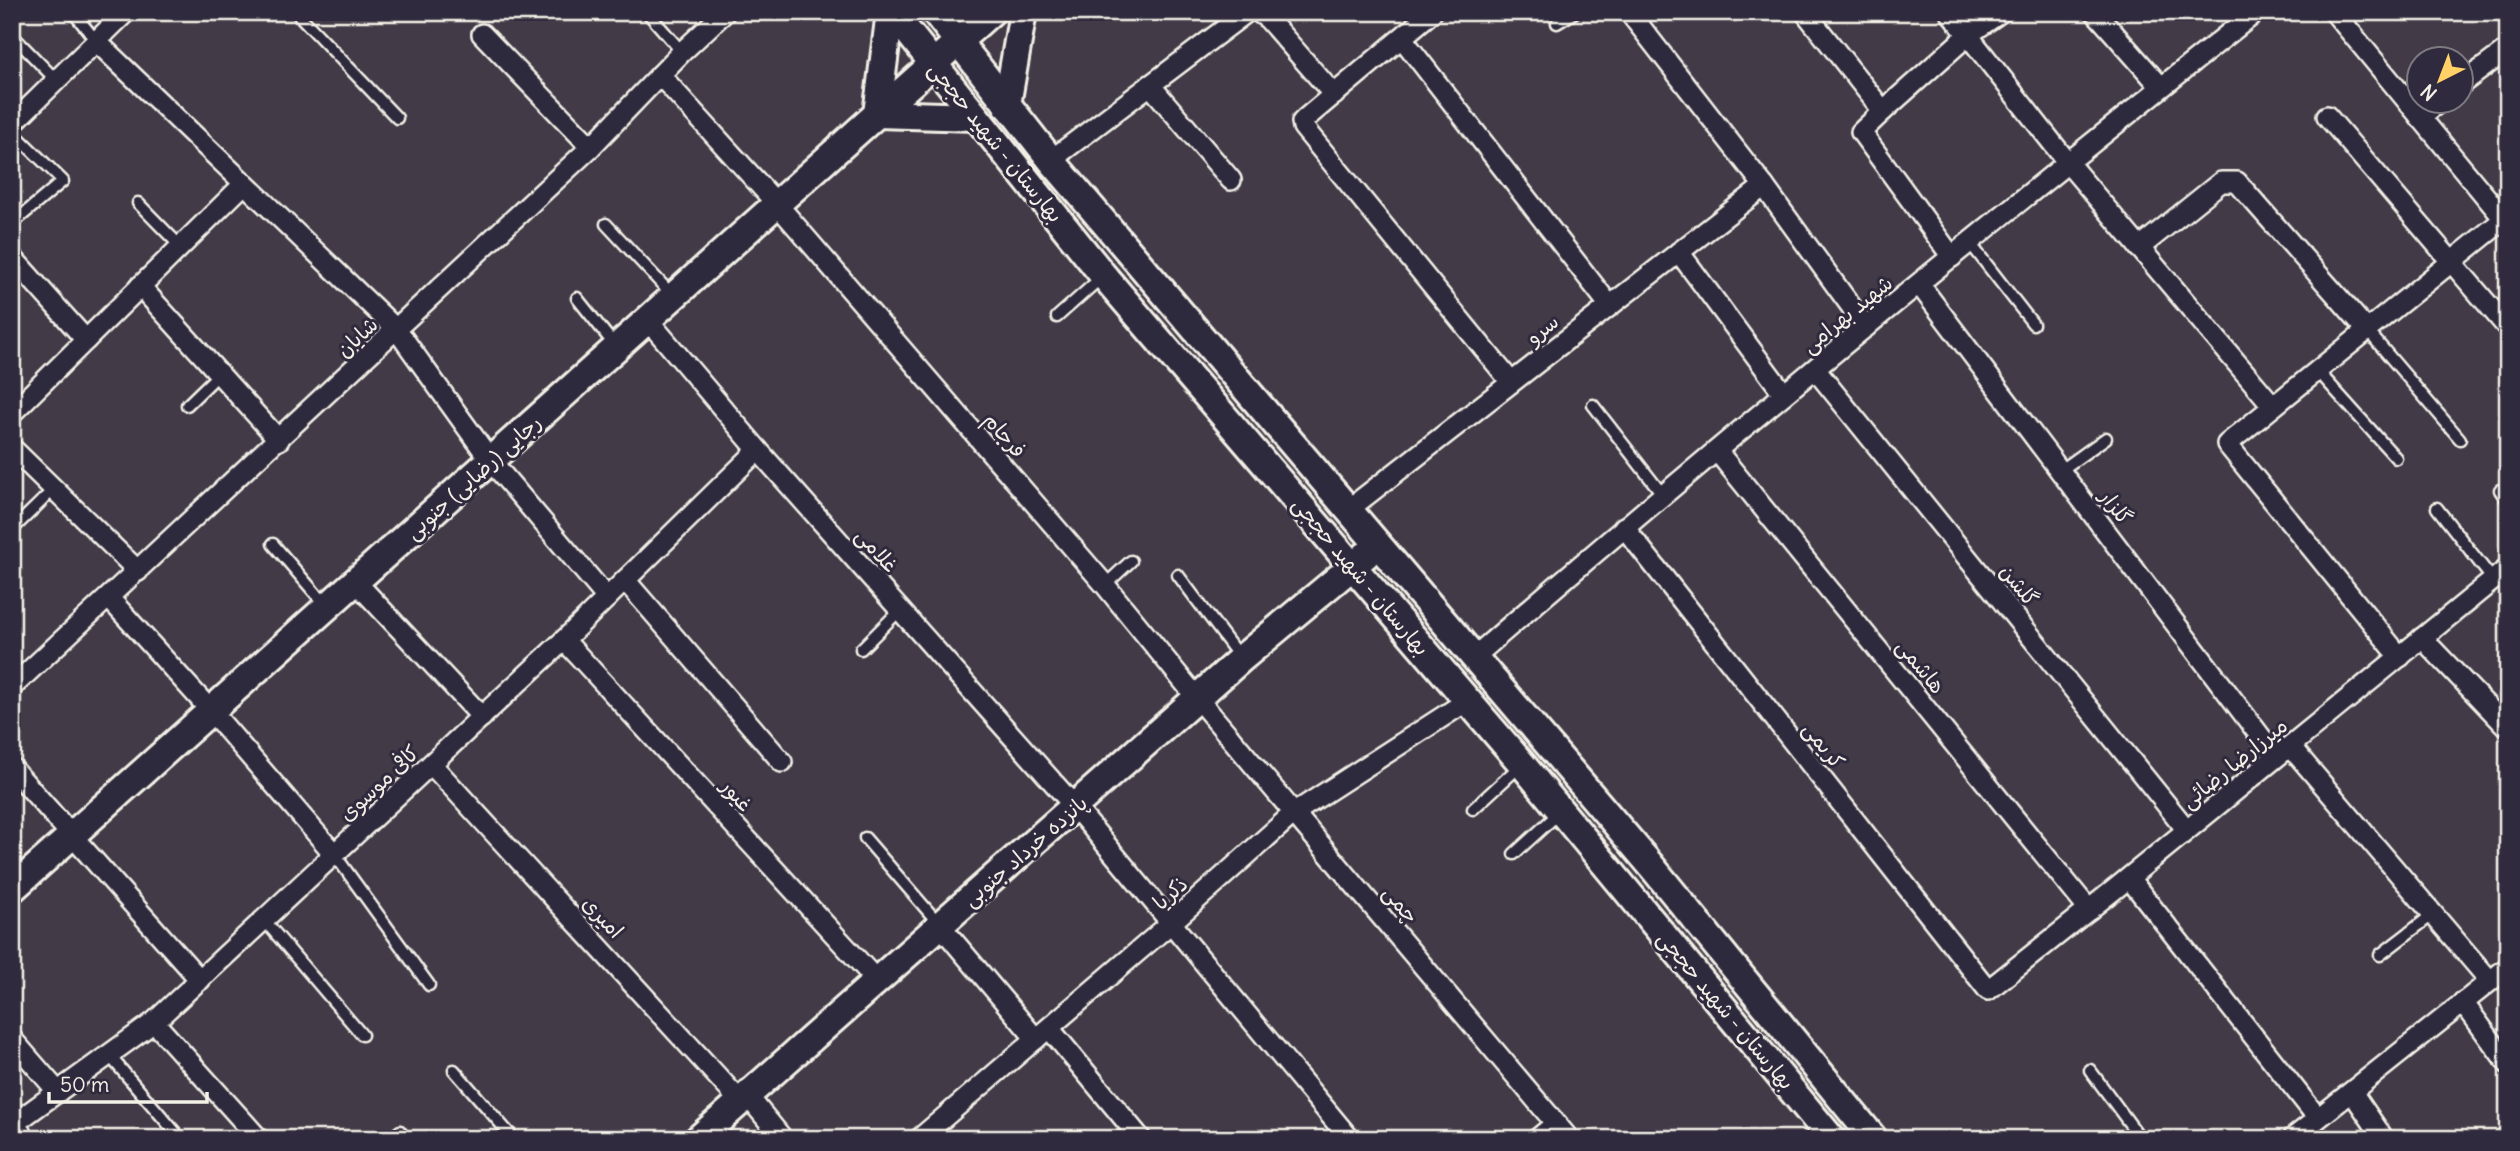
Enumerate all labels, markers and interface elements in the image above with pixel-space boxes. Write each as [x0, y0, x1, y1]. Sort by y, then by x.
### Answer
north arrow [2404, 46, 2474, 116]
street label: بهارستان - شهید حججی [922, 56, 1069, 229]
text: N [2416, 79, 2442, 106]
street label: شهید بهرامی [1796, 269, 1899, 360]
street label: سرو [1519, 308, 1565, 352]
street label: شایان [330, 311, 384, 363]
street label: فرجام [976, 407, 1032, 465]
street label: رجایی (رضایی) جنوبی [399, 409, 547, 546]
street label: گلزار [2093, 482, 2138, 530]
street label: بهارستان - شهید حججی [1286, 491, 1435, 662]
street label: غلامی [849, 522, 904, 579]
street label: گلشن [1994, 558, 2044, 612]
street label: هاشمی [1890, 633, 1951, 700]
street label: میرزارضا رضائی [2175, 712, 2293, 815]
street label: کریمی [1796, 716, 1851, 775]
street label: کافی موسوی [333, 739, 425, 827]
street label: غیور [714, 771, 759, 817]
street label: پانزده خرداد جنوبی [957, 789, 1094, 913]
street label: ذکریا [1147, 870, 1193, 916]
street label: چمی [1376, 879, 1425, 929]
street label: امیری [577, 890, 629, 944]
street label: بهارستان - شهید حججی [1651, 925, 1800, 1096]
scale bar [49, 1060, 206, 1104]
text: 50 m [60, 1071, 109, 1098]

